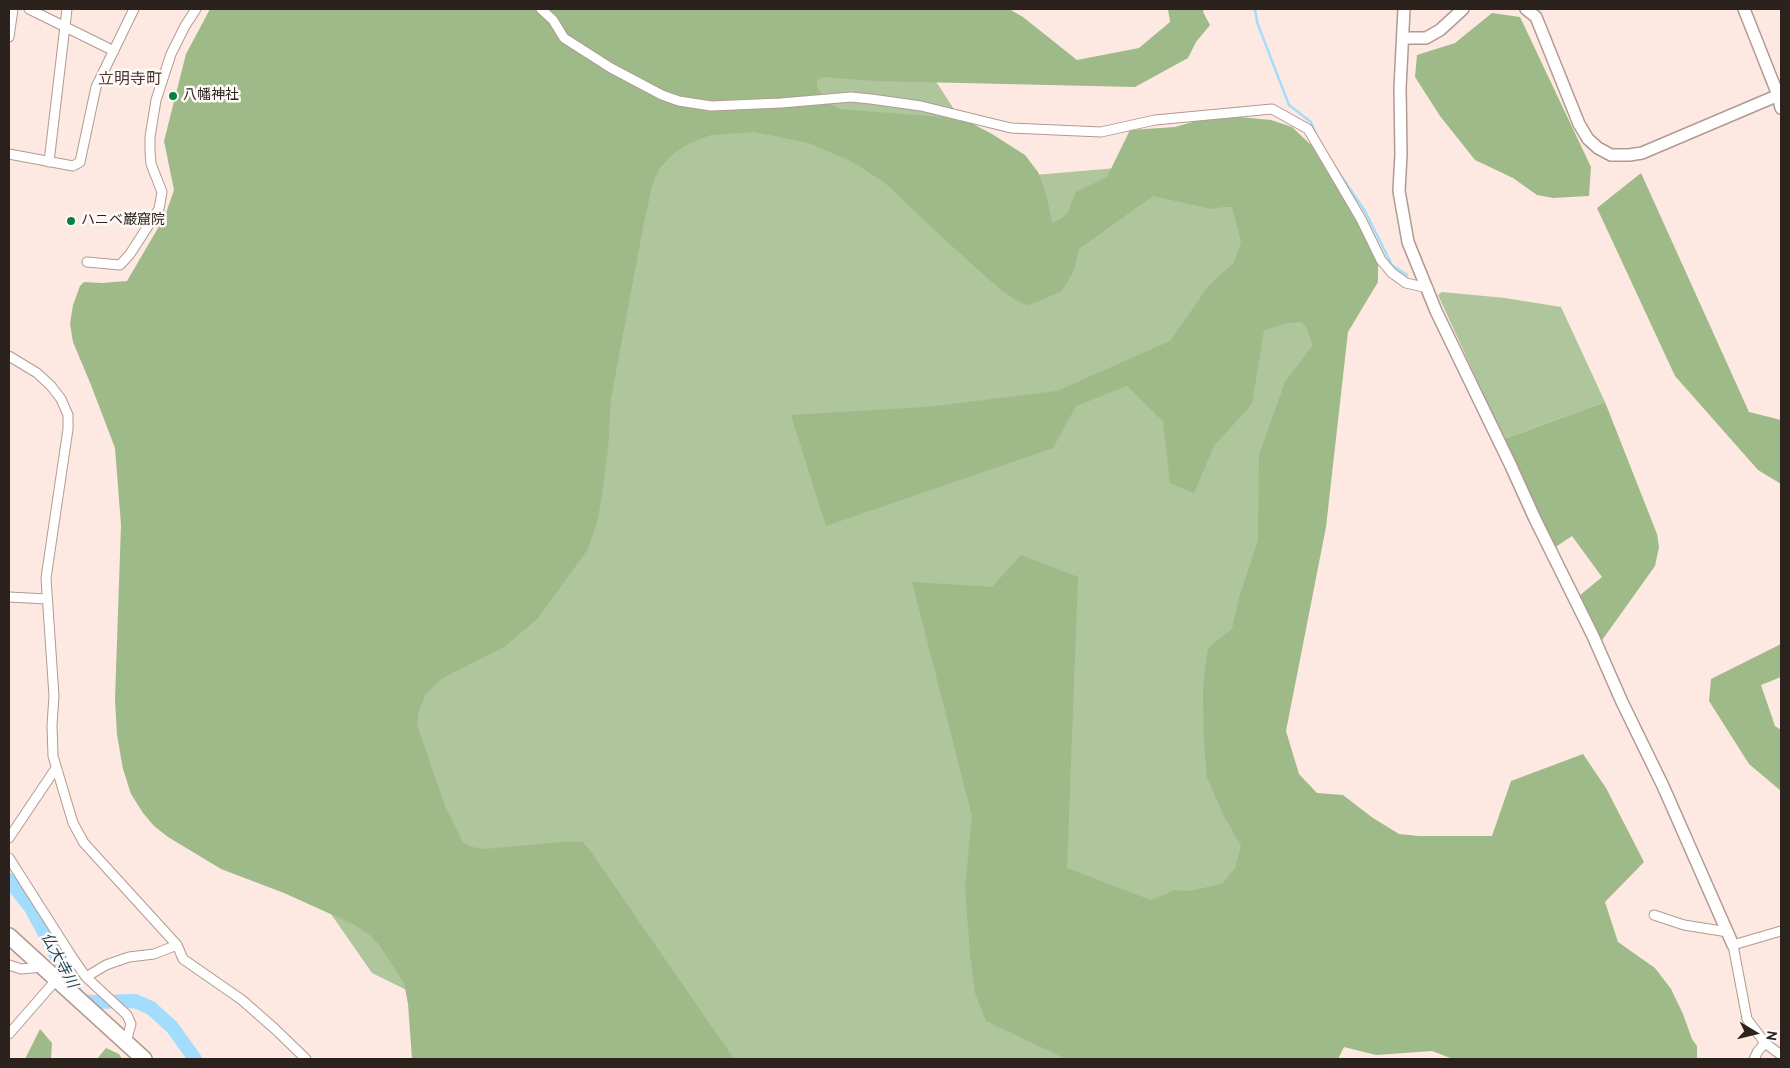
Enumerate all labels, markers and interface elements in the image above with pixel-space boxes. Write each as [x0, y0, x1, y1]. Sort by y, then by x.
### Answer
district label: 立明寺町 [98, 71, 162, 91]
place label: 八幡神社 [183, 88, 239, 104]
marker: 八幡神社 [167, 90, 179, 102]
place label: ハニベ巌窟院 [81, 213, 165, 229]
marker: ハニベ巌窟院 [65, 215, 77, 227]
water label: 仏大寺川 [36, 930, 80, 992]
north arrow [1730, 1008, 1780, 1058]
text: N [1761, 1029, 1779, 1042]

